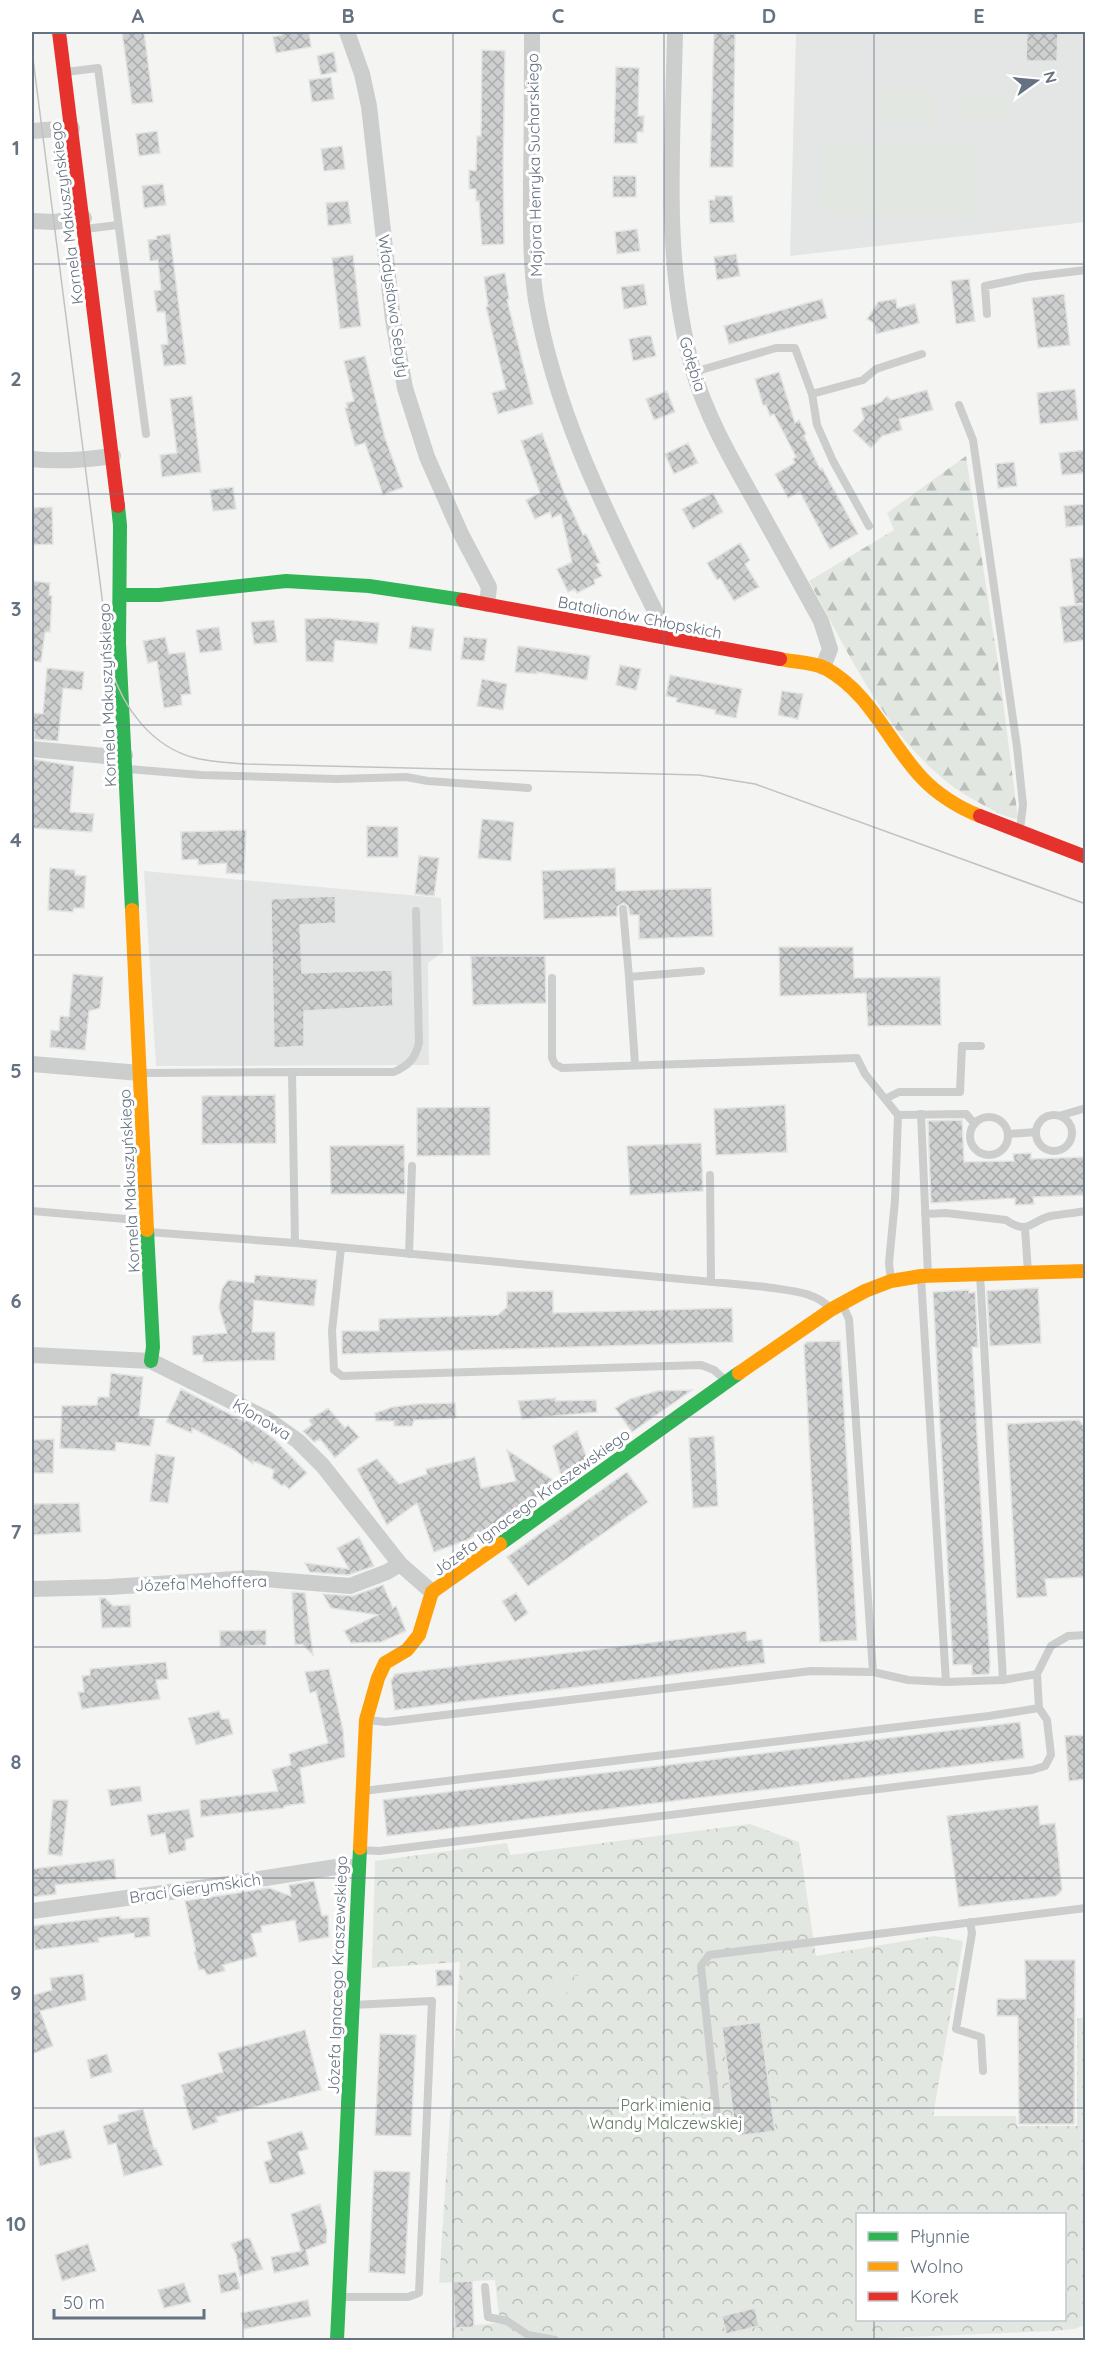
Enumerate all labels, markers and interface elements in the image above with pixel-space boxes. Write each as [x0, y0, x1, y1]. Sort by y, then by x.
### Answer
text: A [132, 3, 145, 28]
text: B [341, 3, 355, 28]
text: C [552, 3, 565, 28]
text: D [762, 3, 776, 28]
text: E [973, 3, 985, 28]
north arrow [1006, 51, 1066, 111]
street label: Majora Henryka Sucharskiego [522, 53, 546, 277]
text: N [1039, 69, 1062, 85]
street label: Kornela Makuszyńskiego [45, 120, 87, 306]
text: 1 [12, 135, 20, 160]
street label: Władysława Sebyły [374, 233, 414, 379]
street label: Gołębia [675, 334, 711, 394]
text: 2 [10, 366, 22, 391]
street label: Batalionów Chłopskich [556, 591, 724, 643]
text: 3 [11, 596, 21, 621]
street label: Kornela Makuszyńskiego [94, 603, 120, 787]
text: 4 [10, 827, 22, 852]
text: 5 [10, 1058, 22, 1083]
street label: Kornela Makuszyńskiego [114, 1089, 144, 1273]
text: 6 [10, 1288, 22, 1313]
street label: Klonowa [229, 1394, 295, 1444]
street label: Józefa Ignacego Kraszewskiego [428, 1424, 634, 1580]
text: 7 [11, 1519, 22, 1544]
street label: Józefa Mehoffera [135, 1571, 267, 1595]
text: 8 [11, 1749, 22, 1774]
street label: Józefa Ignacego Kraszewskiego [323, 1855, 351, 2095]
street label: Braci Gierymskich [128, 1869, 262, 1907]
text: 9 [10, 1980, 22, 2005]
park label: Park imienia Wandy Malczewskiej [589, 2095, 743, 2133]
text: 10 [6, 2211, 26, 2236]
legend [856, 2213, 1066, 2321]
text: Płynnie [910, 2225, 970, 2248]
text: Wolno [910, 2255, 963, 2278]
scale bar [54, 2282, 204, 2320]
text: Korek [910, 2285, 959, 2308]
text: 50 m [63, 2291, 105, 2314]

